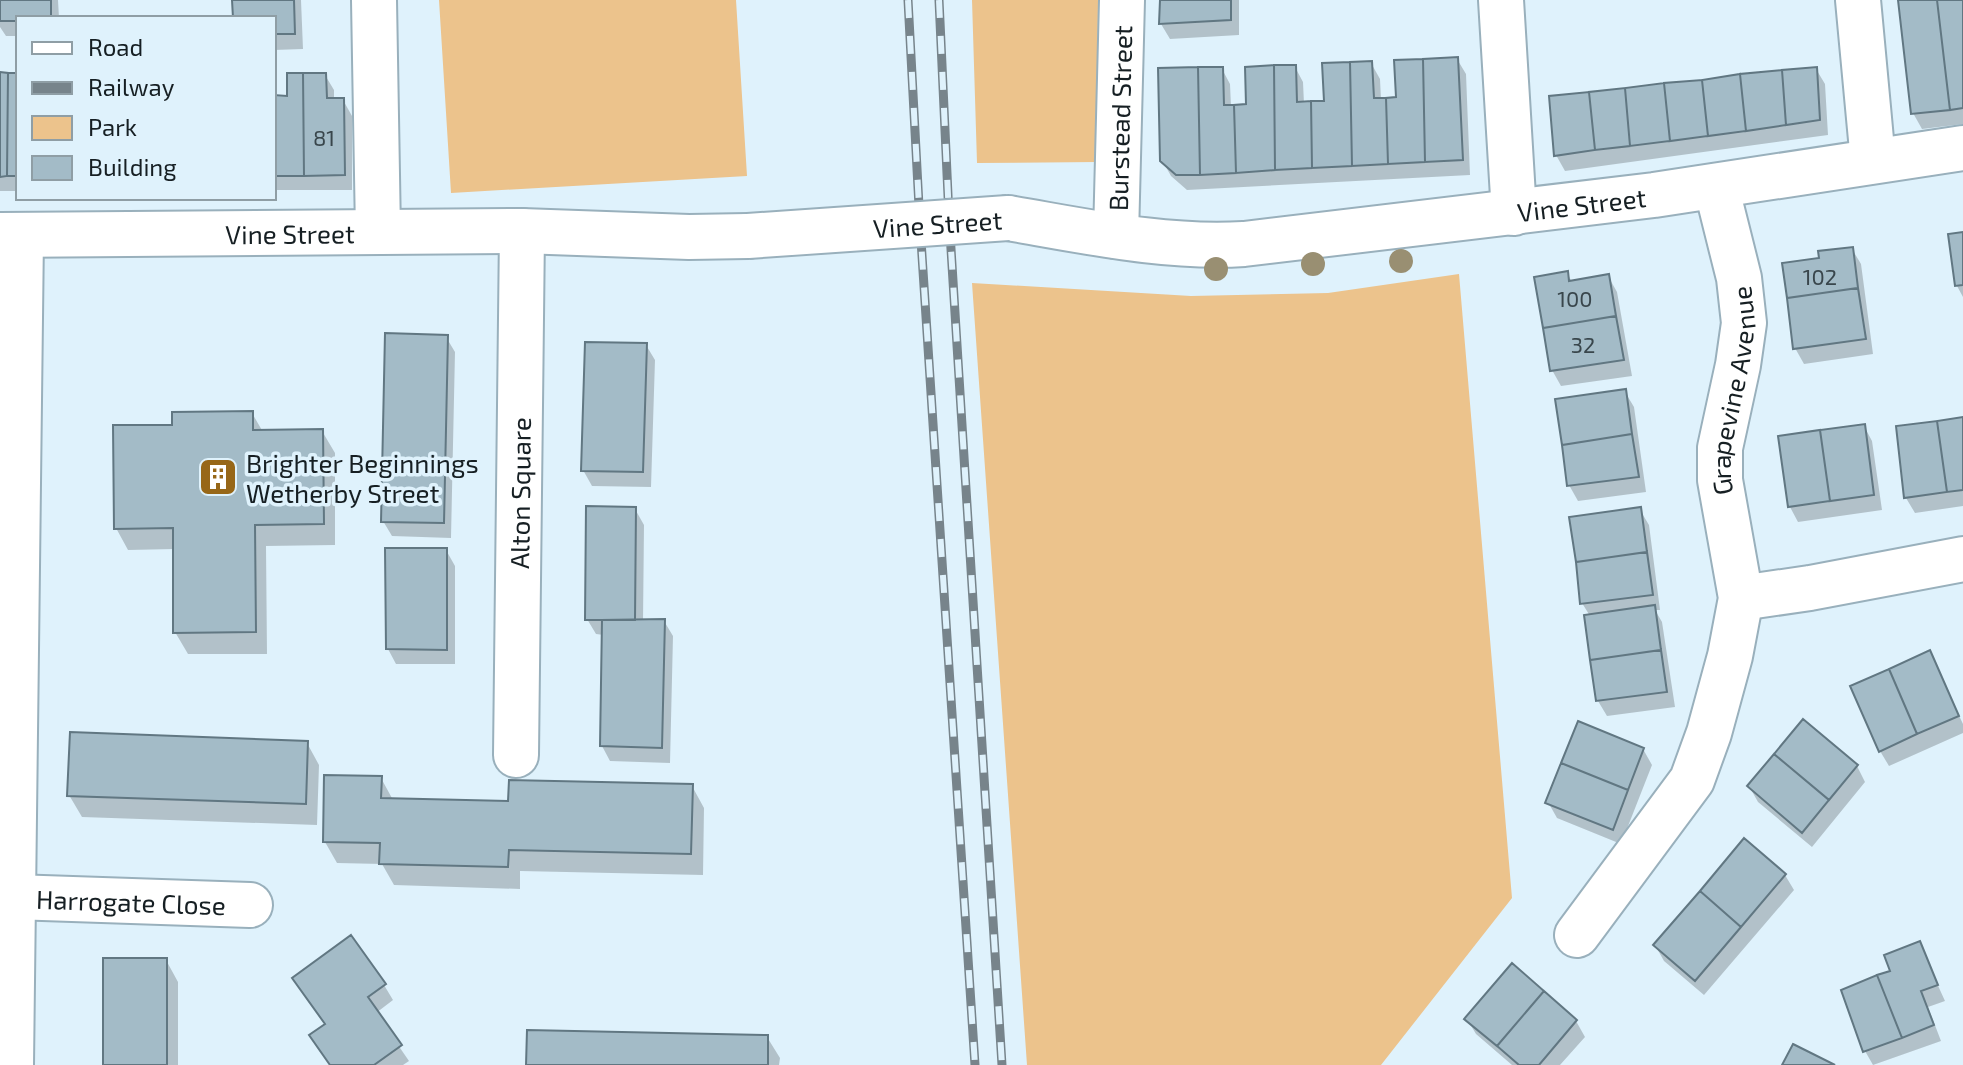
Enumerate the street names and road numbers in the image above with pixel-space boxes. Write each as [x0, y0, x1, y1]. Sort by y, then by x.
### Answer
street label: Burstead Street [1101, 25, 1137, 211]
street label: Vine Street [1515, 181, 1648, 227]
street label: Vine Street [872, 203, 1003, 243]
street label: Vine Street [225, 217, 355, 249]
street label: Grapevine Avenue [1703, 285, 1760, 498]
street label: Alton Square [503, 417, 535, 569]
street label: Harrogate Close [36, 882, 226, 920]

